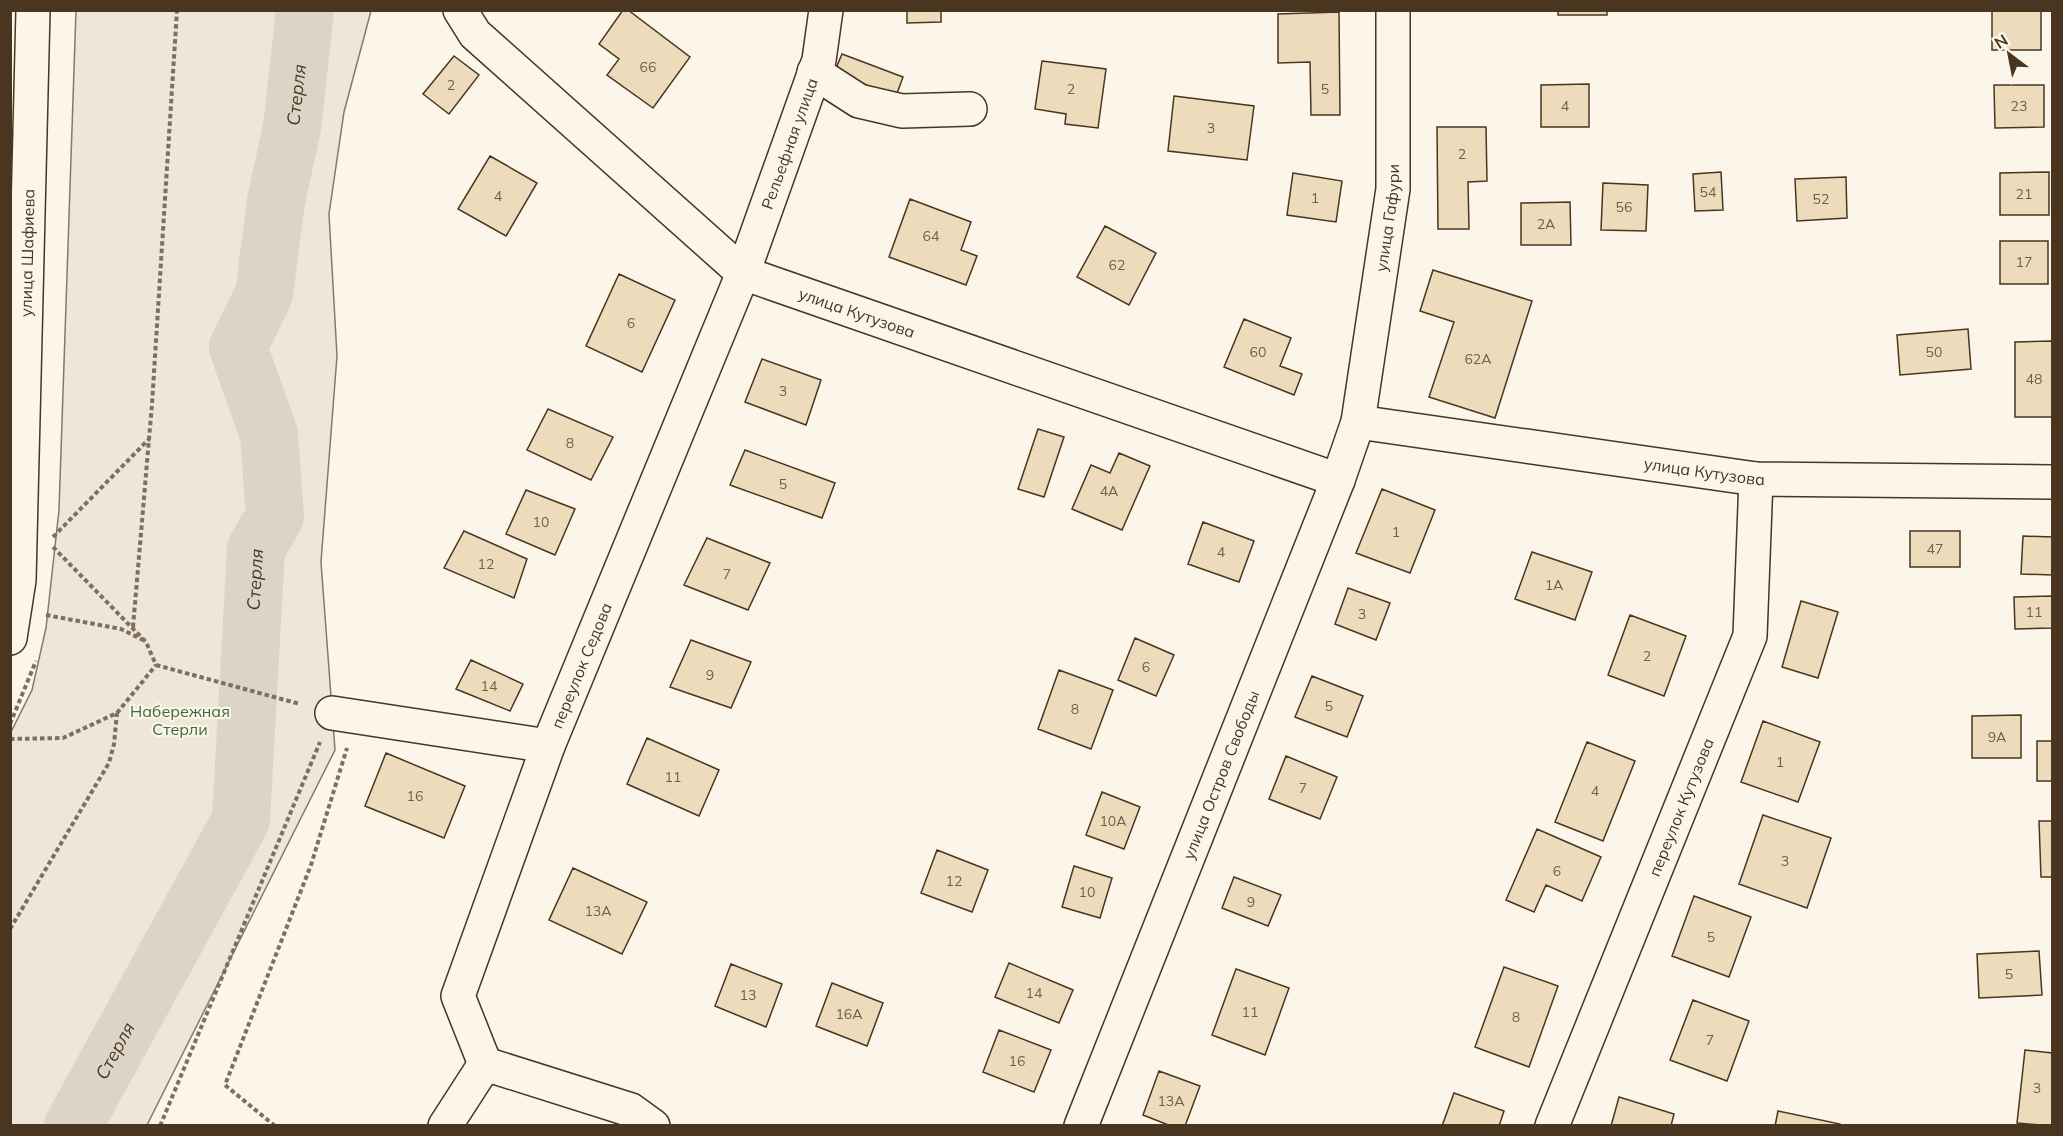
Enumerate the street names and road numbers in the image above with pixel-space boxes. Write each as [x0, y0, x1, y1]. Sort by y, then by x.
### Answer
street label: Рельефная улица [757, 75, 822, 212]
street label: улица Гафури [1371, 164, 1403, 273]
street label: улица Шафиева [15, 189, 39, 317]
street label: улица Кутузова [796, 283, 918, 342]
street label: улица Кутузова [1643, 453, 1765, 489]
street label: переулок Седова [546, 600, 616, 731]
street label: улица Остров Свободы [1178, 687, 1263, 862]
street label: переулок Кутузова [1644, 735, 1718, 879]

